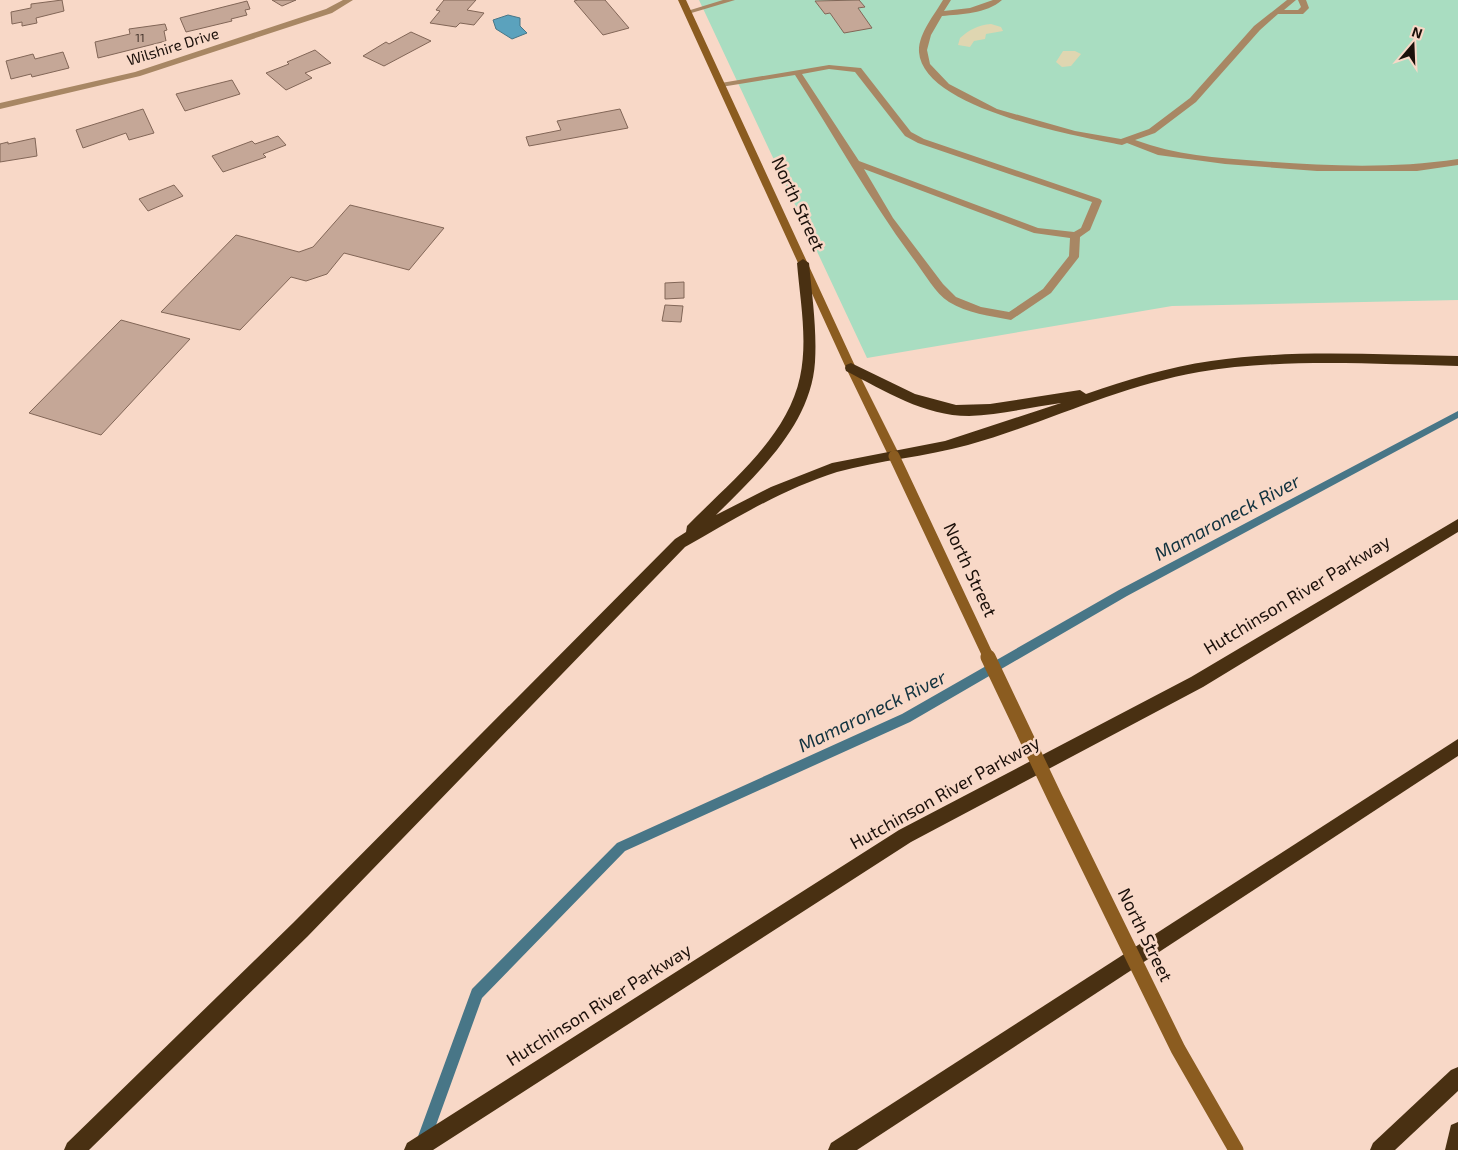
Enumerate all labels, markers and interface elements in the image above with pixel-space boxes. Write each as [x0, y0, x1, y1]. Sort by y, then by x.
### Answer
north arrow [1388, 20, 1438, 70]
text: N [1410, 23, 1425, 42]
street label: Wilshire Drive [125, 24, 221, 69]
house number: 11 [135, 30, 145, 44]
street label: North Street [767, 153, 830, 254]
water label: Mamaroneck River [1150, 468, 1304, 565]
street label: North Street [939, 519, 1002, 620]
street label: Hutchinson River Parkway [1199, 529, 1394, 659]
water label: Mamaroneck River [794, 665, 950, 756]
street label: Hutchinson River Parkway [846, 730, 1044, 854]
street label: North Street [1114, 884, 1178, 985]
street label: Hutchinson River Parkway [502, 938, 695, 1070]

